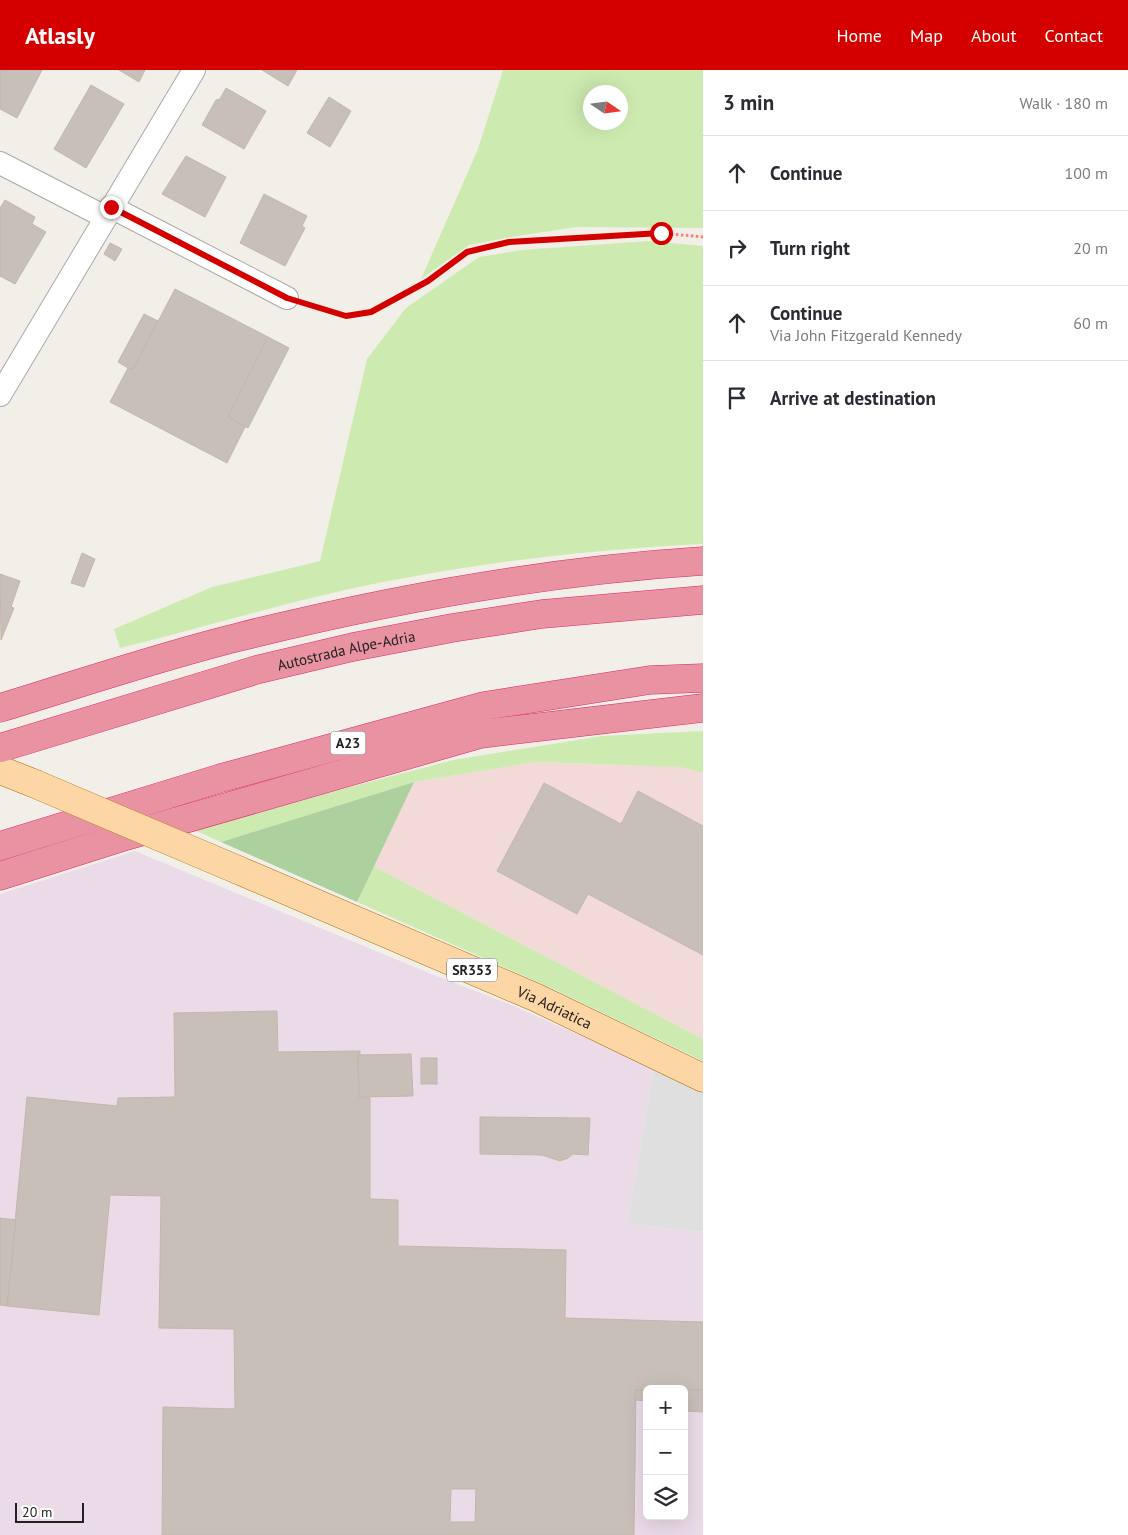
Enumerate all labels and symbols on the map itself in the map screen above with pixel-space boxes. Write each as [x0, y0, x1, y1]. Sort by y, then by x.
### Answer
north arrow [583, 85, 628, 130]
route end [100, 196, 123, 219]
route start [650, 222, 673, 245]
street label: Autostrada Alpe-Adria [275, 626, 417, 674]
road number: A23 [330, 731, 366, 754]
road number: SR353 [447, 958, 497, 982]
street label: Via Adriatica [514, 981, 595, 1033]
scale bar [15, 1500, 84, 1523]

